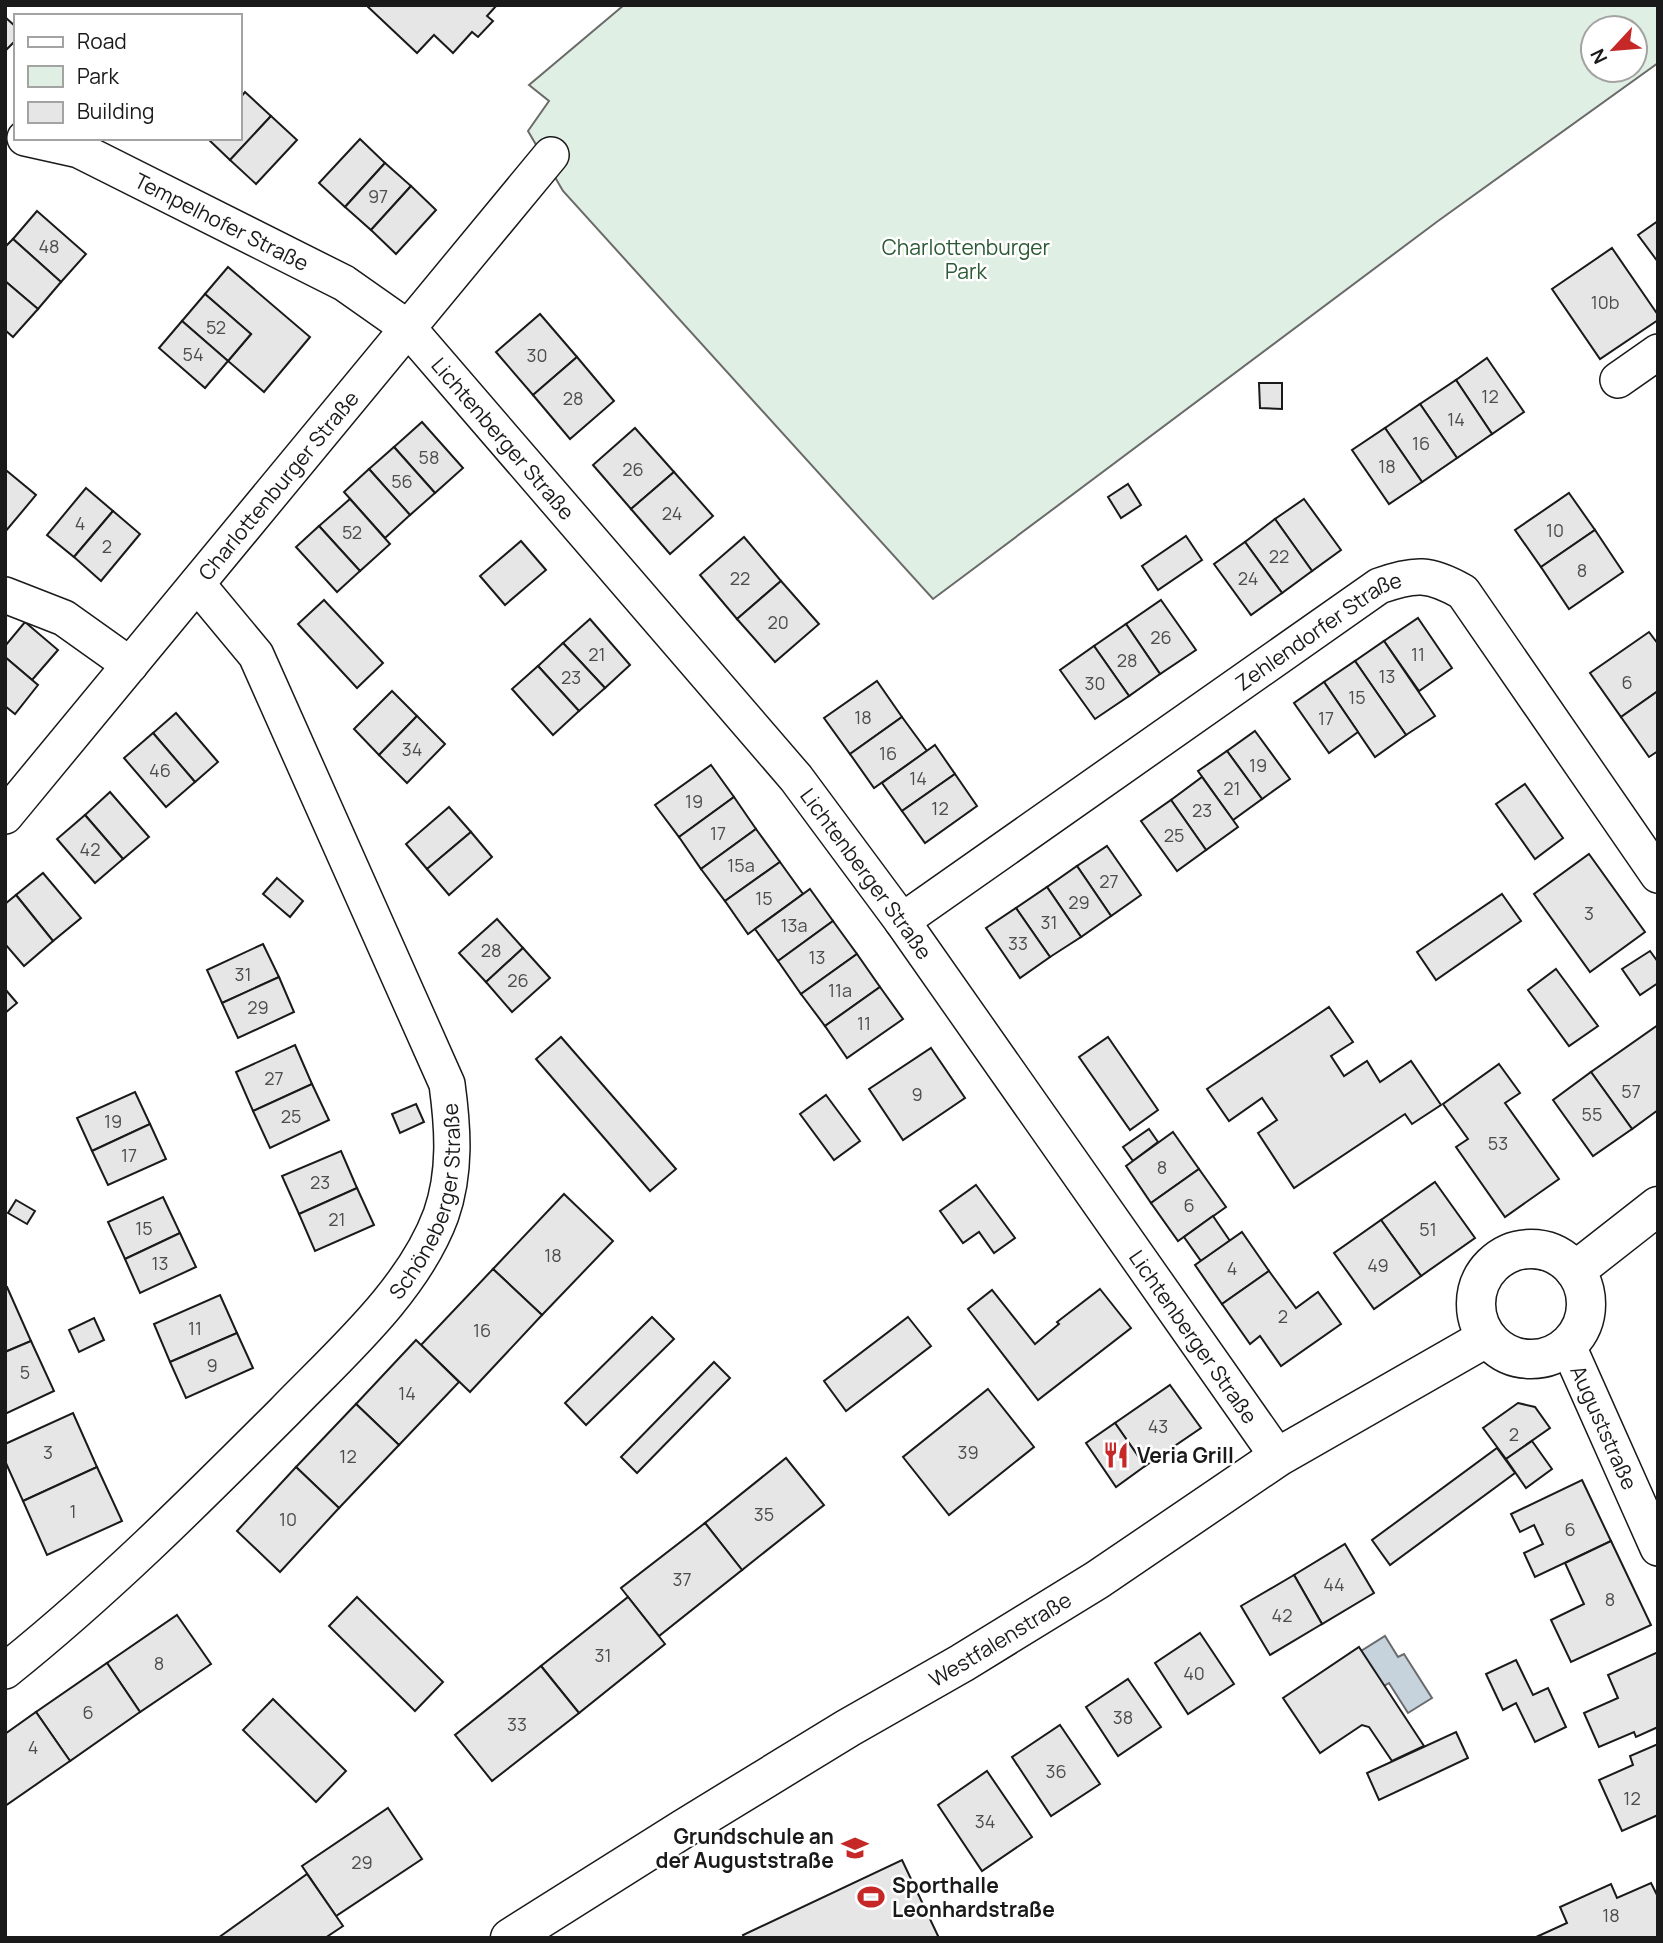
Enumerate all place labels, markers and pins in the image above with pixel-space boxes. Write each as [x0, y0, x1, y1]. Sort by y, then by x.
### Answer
restaurant icon: Veria Grill [1101, 1440, 1131, 1470]
place label: Veria Grill [1137, 1441, 1234, 1469]
place label: Grundschule an der Auguststraße [655, 1822, 834, 1874]
school or university icon: Grundschule an der Auguststraße [840, 1833, 870, 1863]
place label: Sporthalle Leonhardstraße [892, 1871, 1055, 1923]
sports icon: Sporthalle Leonhardstraße [856, 1882, 886, 1912]

